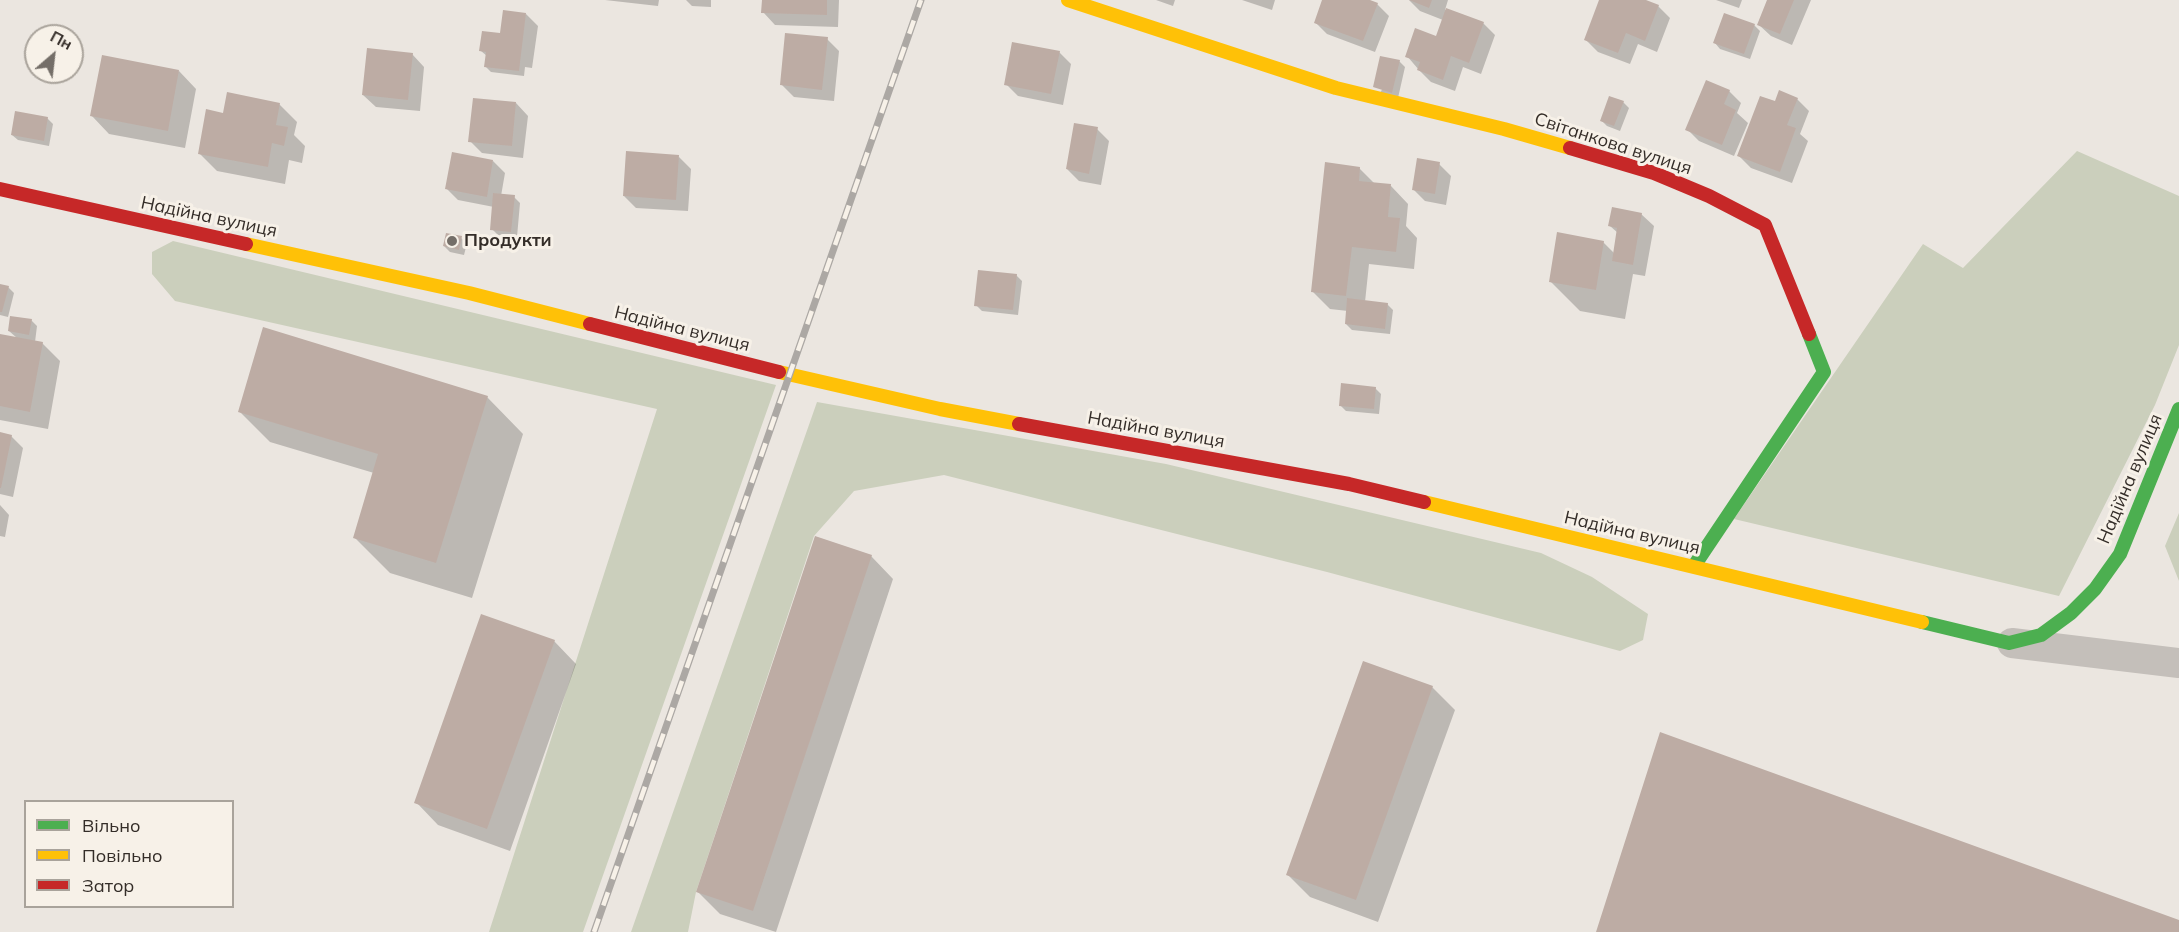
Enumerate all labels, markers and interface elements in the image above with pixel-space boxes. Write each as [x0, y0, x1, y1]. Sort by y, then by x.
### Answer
north arrow [24, 24, 84, 84]
text: Пн [47, 26, 76, 54]
street label: Світанкова вулиця [1532, 108, 1694, 180]
street label: Надійна вулиця [139, 192, 279, 242]
place label: Продукти [464, 230, 552, 252]
marker: Продукти [445, 234, 459, 248]
street label: Надійна вулиця [612, 302, 752, 356]
street label: Надійна вулиця [1086, 407, 1226, 453]
street label: Надійна вулиця [2093, 411, 2167, 547]
street label: Надійна вулиця [1562, 507, 1702, 559]
legend [24, 800, 234, 908]
text: Вільно [82, 814, 140, 837]
text: Повільно [82, 844, 162, 867]
text: Затор [82, 874, 134, 897]

